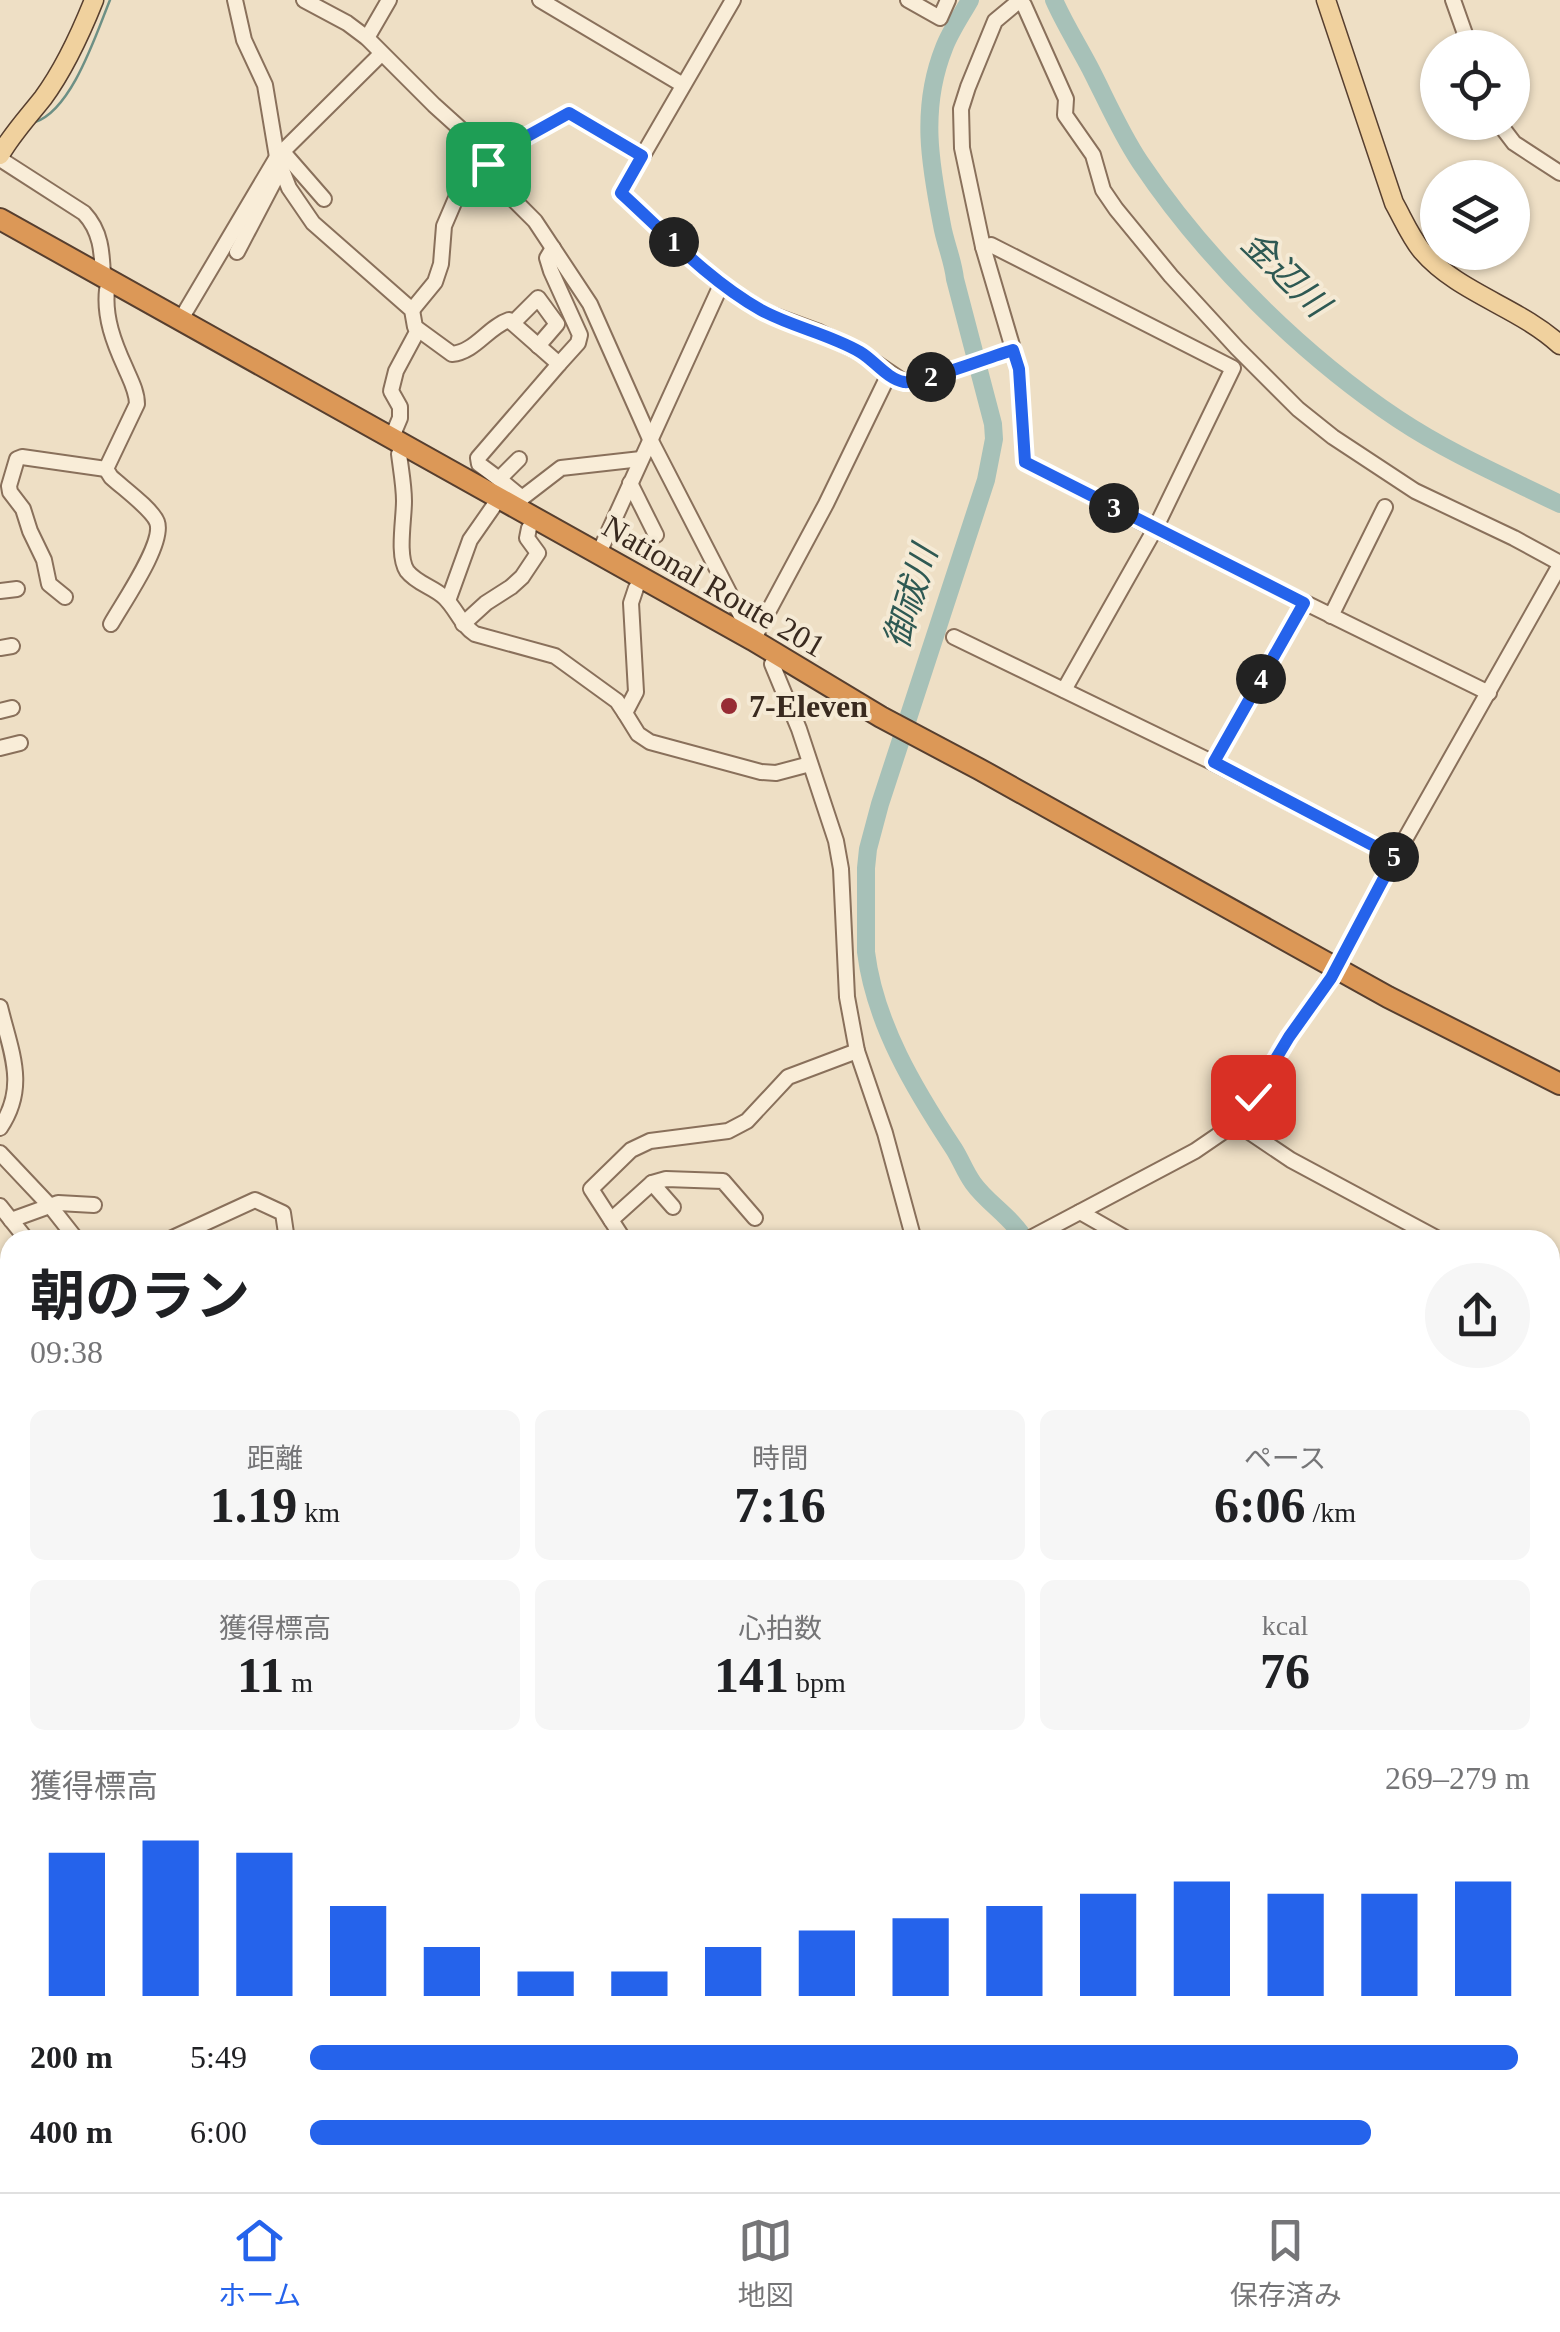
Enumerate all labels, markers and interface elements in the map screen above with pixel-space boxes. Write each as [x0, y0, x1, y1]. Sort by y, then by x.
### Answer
map controls [1420, 30, 1530, 270]
button: locate [1420, 30, 1530, 140]
pin [446, 122, 531, 207]
icon: arrive [461, 137, 516, 192]
button: layers [1420, 160, 1530, 270]
pin: 1 [649, 217, 699, 267]
water label: 金辺川 [1234, 223, 1339, 327]
text: 1 [667, 226, 681, 257]
pin: 2 [906, 352, 956, 402]
text: 2 [924, 361, 938, 392]
pin: 3 [1089, 483, 1139, 533]
text: 3 [1107, 492, 1121, 523]
street label: National Route 201 [596, 508, 832, 664]
water label: 御祓川 [877, 537, 946, 653]
pin: 4 [1236, 654, 1286, 704]
text: 4 [1254, 663, 1268, 694]
place label: 7-Eleven [749, 688, 868, 724]
marker: 7-Eleven [718, 695, 740, 717]
pin: 5 [1369, 832, 1419, 882]
text: 5 [1387, 841, 1401, 872]
pin [1211, 1055, 1296, 1140]
icon: check [1226, 1070, 1281, 1125]
button: share [1425, 1263, 1530, 1368]
text: 朝のラン [30, 1266, 250, 1327]
text: 09:38 [30, 1334, 103, 1370]
text: 距離 [247, 1443, 303, 1474]
text: 時間 [752, 1443, 808, 1474]
text: ペース [1244, 1443, 1326, 1474]
text: 1.19 [210, 1477, 297, 1533]
text: 7:16 [734, 1477, 826, 1533]
text: 6:06 [1214, 1477, 1306, 1533]
text: km [297, 1497, 340, 1528]
text: /km [1306, 1497, 1356, 1528]
text: kcal [1262, 1610, 1308, 1641]
text: 獲得標高 [219, 1613, 331, 1644]
text: 心拍数 [738, 1613, 822, 1644]
text: 76 [1260, 1643, 1310, 1699]
text: 11 [237, 1647, 284, 1703]
text: 141 [714, 1647, 789, 1703]
text: m [284, 1667, 313, 1698]
text: bpm [789, 1667, 846, 1698]
text: 269–279 m [1385, 1760, 1530, 1796]
text: 獲得標高 [30, 1768, 158, 1804]
text: 200 m [30, 2039, 113, 2075]
text: 5:49 [190, 2039, 247, 2075]
text: 400 m [30, 2114, 113, 2150]
text: 6:00 [190, 2114, 247, 2150]
tab: ホーム [218, 2213, 301, 2313]
tab: 地図 [738, 2213, 794, 2313]
tab: 保存済み [1230, 2213, 1342, 2313]

